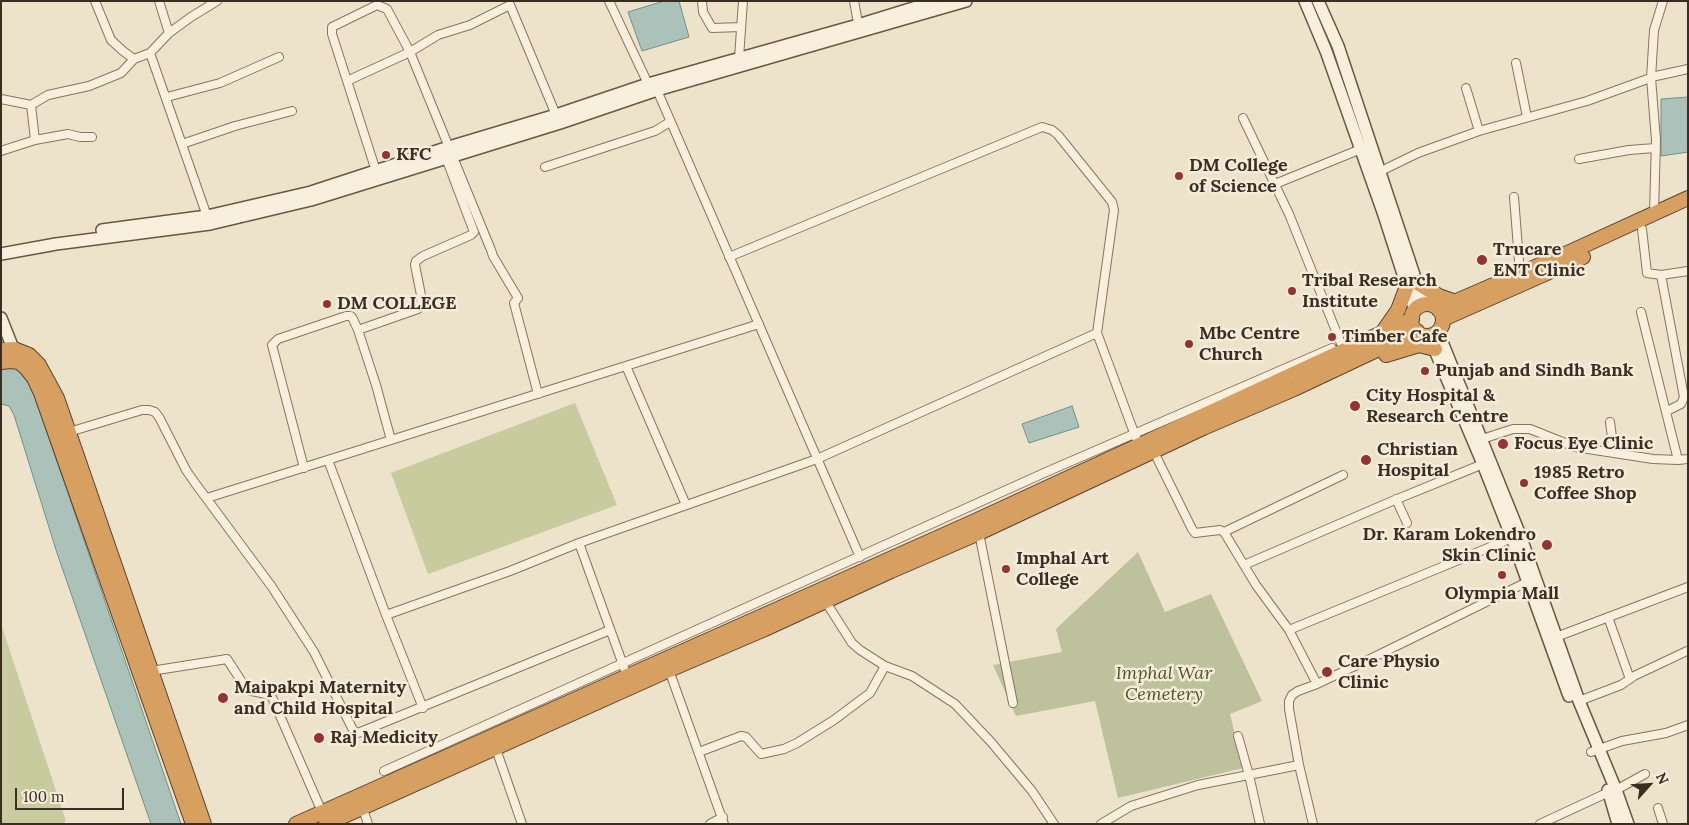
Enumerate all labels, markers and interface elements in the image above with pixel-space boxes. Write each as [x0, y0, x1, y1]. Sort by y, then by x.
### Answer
place label: KFC [396, 144, 431, 166]
marker: KFC [380, 149, 392, 161]
place label: DM College of Science [1189, 155, 1288, 198]
marker: DM College of Science [1173, 170, 1185, 182]
place label: Trucare ENT Clinic [1493, 239, 1585, 282]
marker: Trucare ENT Clinic [1475, 253, 1489, 267]
place label: Tribal Research Institute [1302, 270, 1437, 312]
marker: Tribal Research Institute [1286, 285, 1298, 297]
place label: DM COLLEGE [337, 293, 456, 315]
marker: DM COLLEGE [321, 298, 333, 310]
place label: Mbc Centre Church [1199, 323, 1300, 366]
place label: Timber Cafe [1342, 326, 1447, 348]
marker: Timber Cafe [1326, 331, 1338, 343]
marker: Mbc Centre Church [1183, 338, 1195, 350]
place label: Punjab and Sindh Bank [1435, 360, 1633, 382]
marker: Punjab and Sindh Bank [1419, 365, 1431, 377]
place label: City Hospital & Research Centre [1366, 385, 1508, 428]
marker: City Hospital & Research Centre [1348, 399, 1362, 413]
place label: Focus Eye Clinic [1514, 433, 1653, 455]
marker: Focus Eye Clinic [1496, 437, 1510, 451]
place label: Christian Hospital [1377, 439, 1458, 482]
marker: Christian Hospital [1359, 453, 1373, 467]
place label: 1985 Retro Coffee Shop [1534, 462, 1637, 504]
marker: 1985 Retro Coffee Shop [1518, 477, 1530, 489]
place label: Dr. Karam Lokendro Skin Clinic [1362, 524, 1536, 566]
marker: Dr. Karam Lokendro Skin Clinic [1540, 538, 1554, 552]
place label: Imphal Art College [1016, 548, 1109, 590]
marker: Imphal Art College [1000, 563, 1012, 575]
marker: Olympia Mall [1496, 569, 1508, 581]
place label: Olympia Mall [1445, 583, 1559, 605]
place label: Care Physio Clinic [1338, 651, 1440, 694]
park label: Imphal War Cemetery [1116, 663, 1212, 706]
marker: Care Physio Clinic [1320, 665, 1334, 679]
place label: Maipakpi Maternity and Child Hospital [234, 677, 406, 720]
marker: Maipakpi Maternity and Child Hospital [216, 691, 230, 705]
place label: Raj Medicity [330, 727, 438, 749]
marker: Raj Medicity [312, 731, 326, 745]
north arrow [1624, 760, 1674, 810]
text: N [1652, 770, 1673, 787]
scale bar [18, 778, 126, 810]
text: 100 m [23, 787, 64, 806]

